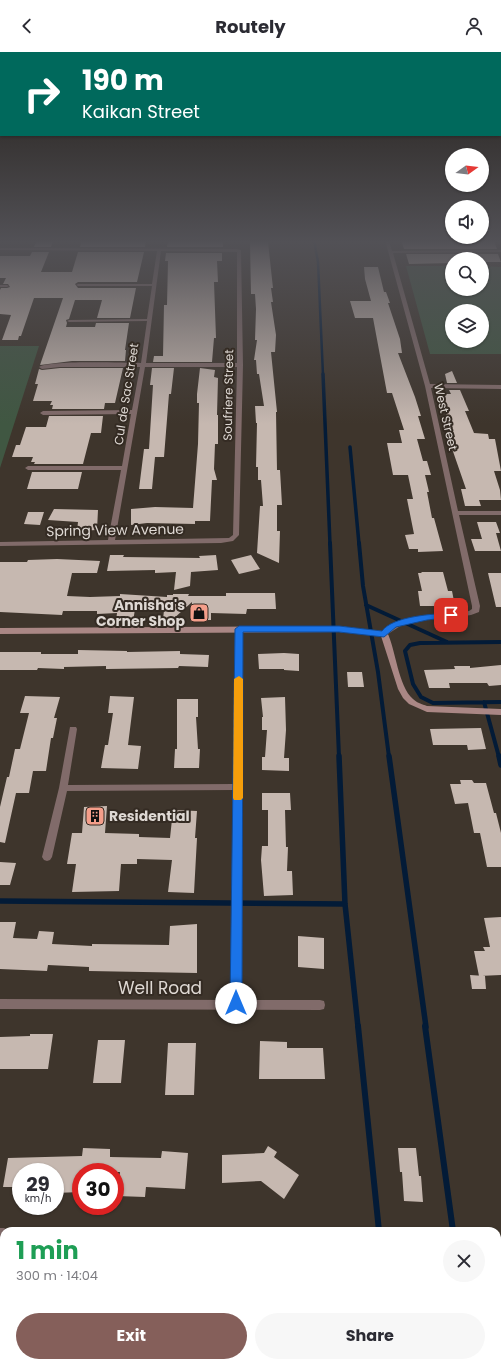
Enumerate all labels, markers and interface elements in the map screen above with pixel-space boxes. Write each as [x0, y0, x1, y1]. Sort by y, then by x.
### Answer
text: Routely [215, 14, 286, 39]
icon: back [16, 15, 38, 37]
icon: person [463, 15, 485, 37]
text: 190 m [82, 61, 164, 100]
icon: right [16, 68, 68, 120]
text: Kaikan Street [82, 99, 200, 124]
north arrow [445, 148, 489, 192]
map controls [445, 148, 489, 348]
button: sound [445, 200, 489, 244]
button: search [445, 252, 489, 296]
button: layers [445, 304, 489, 348]
street label: Cul de Sac Street [110, 342, 142, 446]
street label: Soufriere Street [219, 349, 237, 441]
street label: West Street [430, 382, 462, 452]
street label: Spring View Avenue [46, 519, 184, 541]
place label: Annisha's Corner Shop [96, 595, 185, 631]
pin [434, 598, 468, 632]
shop icon: Annisha's Corner Shop [188, 602, 210, 624]
icon: arrive [440, 604, 462, 626]
building icon: Residential [84, 805, 106, 827]
place label: Residential [109, 806, 190, 826]
street label: Well Road [118, 976, 202, 1000]
position arrow [215, 982, 257, 1024]
speed limit sign: 30 [72, 1163, 124, 1215]
text: 29 [26, 1170, 50, 1198]
text: km/h [25, 1191, 51, 1206]
text: 1 min [16, 1234, 79, 1267]
button: close [443, 1240, 485, 1282]
text: 300 m · 14:04 [16, 1266, 98, 1285]
button: Exit [16, 1313, 247, 1359]
button: Share [255, 1313, 485, 1359]

